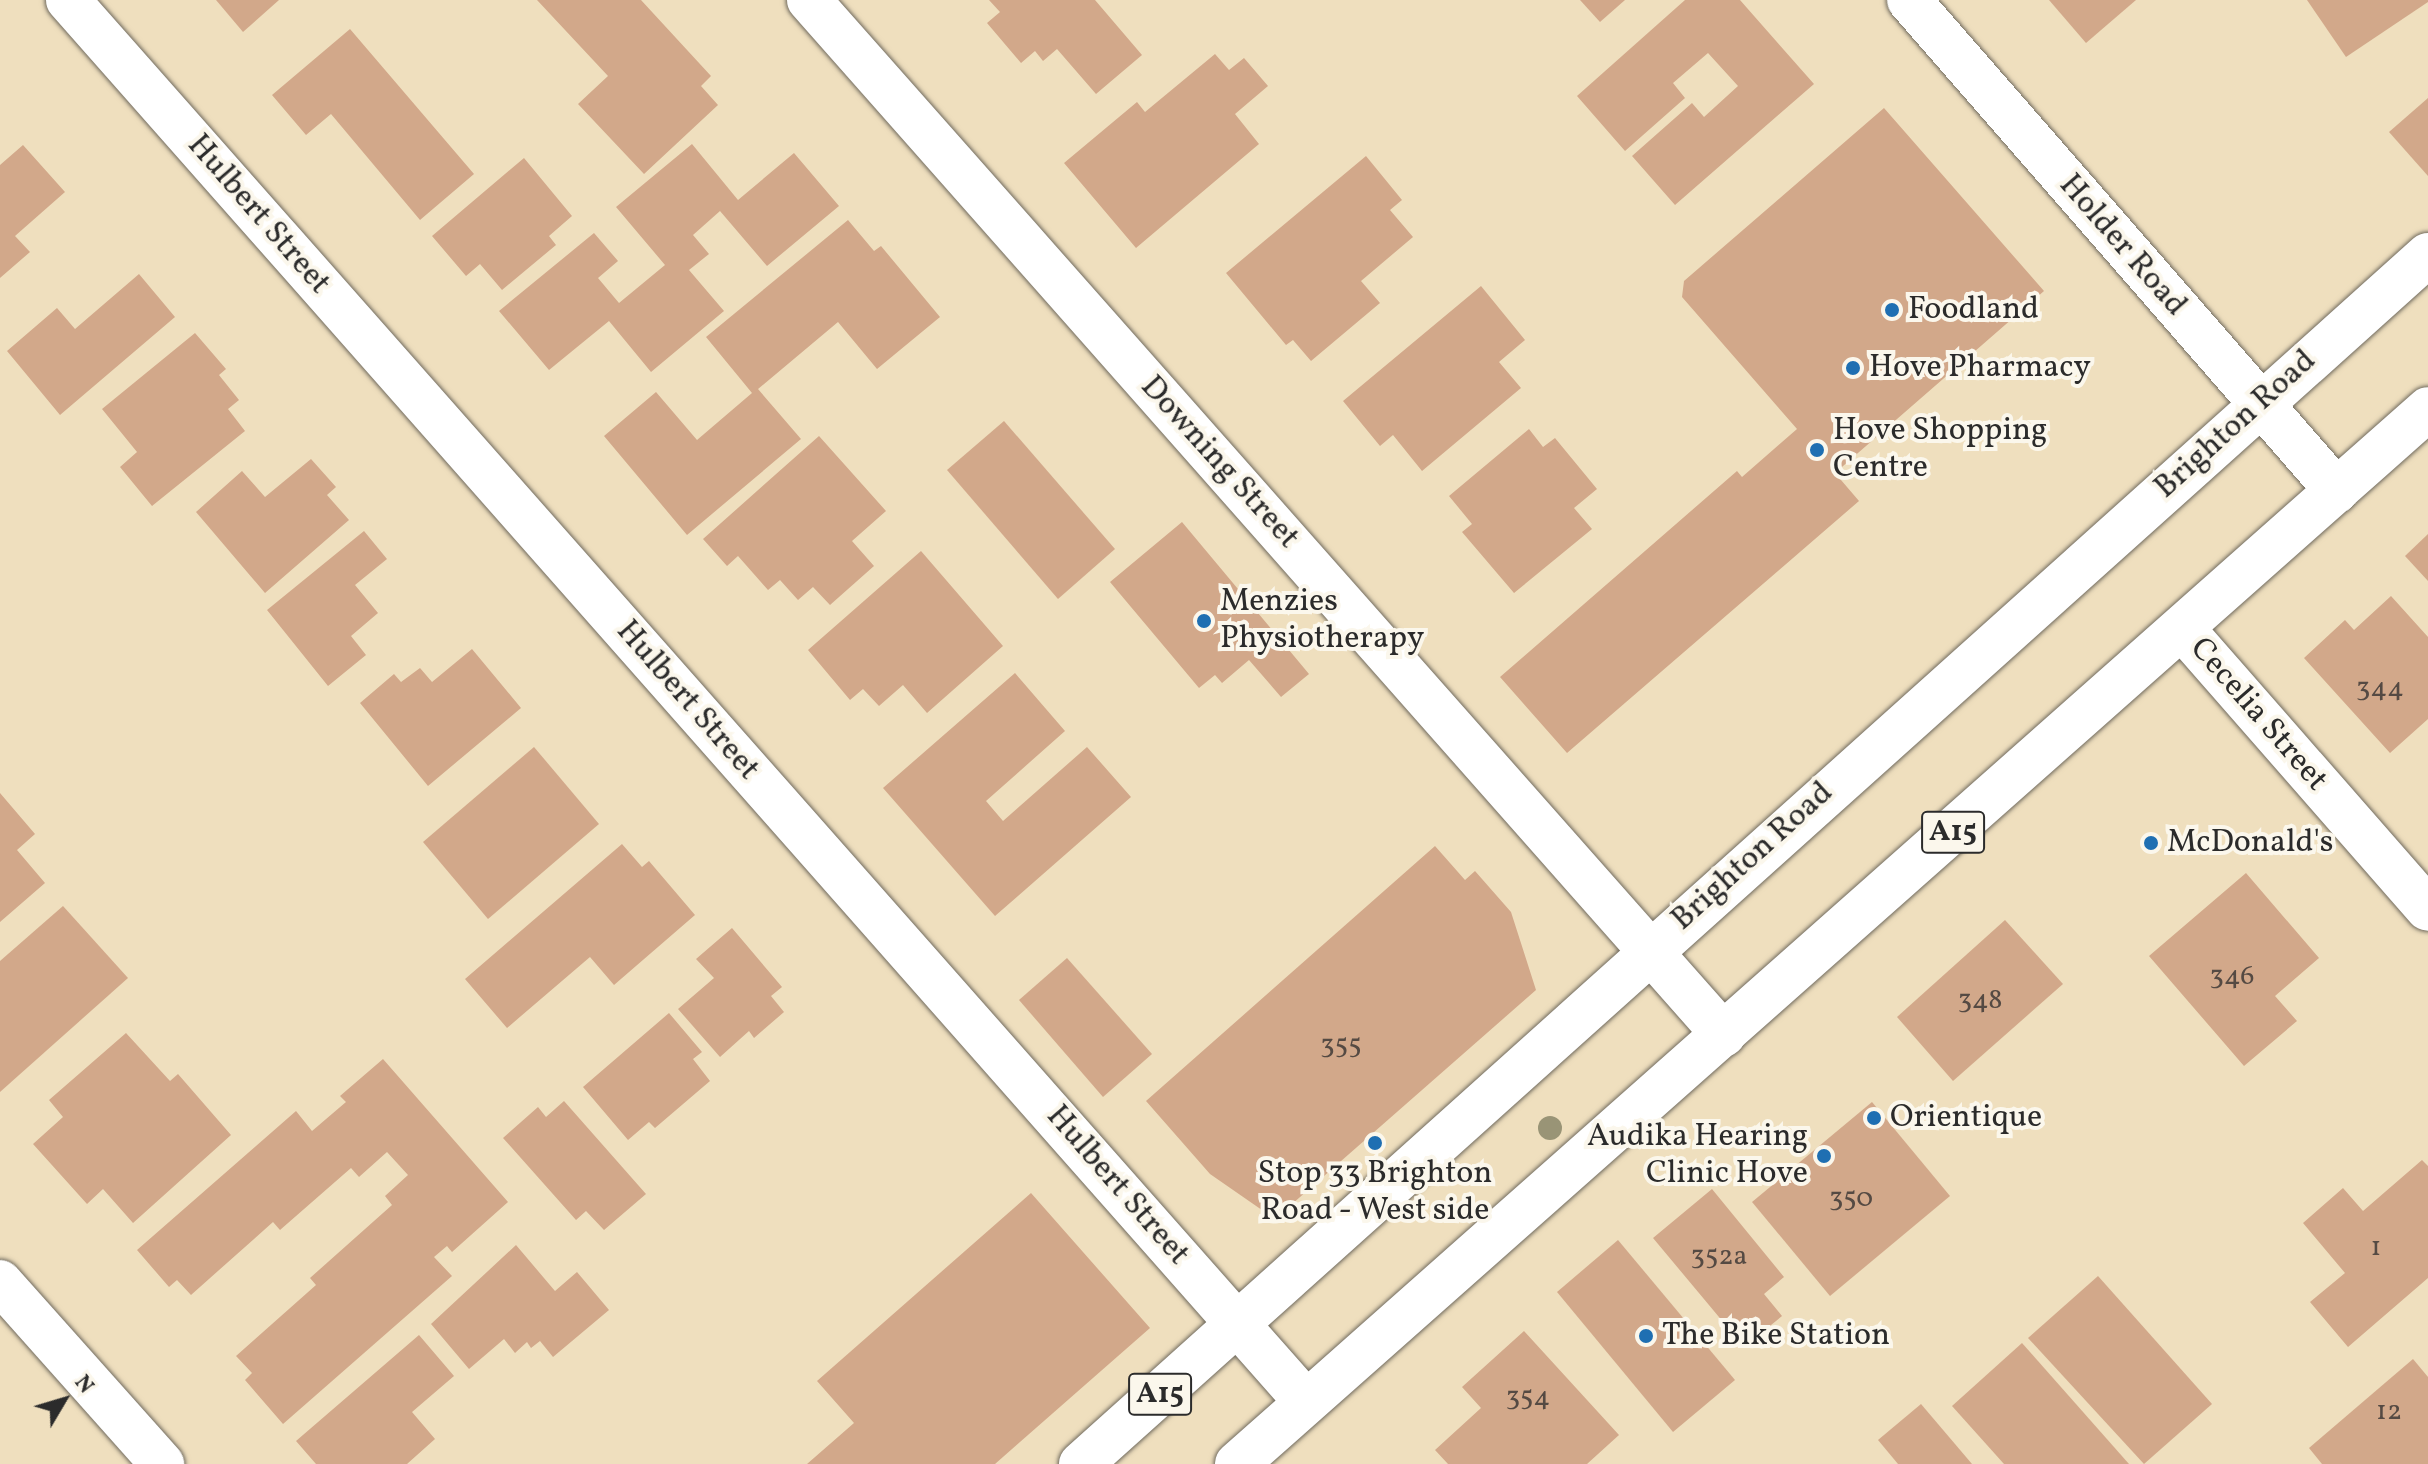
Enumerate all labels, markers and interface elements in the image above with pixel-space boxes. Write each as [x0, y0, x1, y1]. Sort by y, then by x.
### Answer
street label: Hulbert Street [178, 127, 338, 303]
street label: Holder Road [2050, 167, 2194, 325]
place label: Foodland [1908, 291, 2039, 329]
marker: Foodland [1883, 301, 1901, 319]
street label: Brighton Road [2147, 342, 2325, 508]
place label: Hove Pharmacy [1869, 349, 2091, 387]
marker: Hove Pharmacy [1844, 359, 1862, 377]
street label: Downing Street [1131, 369, 1307, 557]
place label: Hove Shopping Centre [1833, 413, 2047, 488]
marker: Hove Shopping Centre [1808, 441, 1826, 459]
place label: Menzies Physiotherapy [1220, 584, 1424, 659]
marker: Menzies Physiotherapy [1195, 612, 1213, 630]
street label: Hulbert Street [607, 613, 767, 789]
street label: Cecelia Street [2181, 630, 2335, 800]
house number: 344 [2356, 672, 2404, 706]
street label: Brighton Road [1664, 774, 1842, 940]
road number: A15 [1921, 806, 1985, 858]
place label: McDonald's [2167, 824, 2334, 862]
marker: McDonald's [2142, 834, 2160, 852]
house number: 346 [2210, 960, 2254, 994]
house number: 348 [1958, 984, 2002, 1018]
house number: 355 [1320, 1029, 1362, 1063]
street label: Hulbert Street [1037, 1098, 1197, 1274]
place label: Orientique [1890, 1099, 2042, 1137]
marker: Orientique [1865, 1109, 1883, 1127]
place label: Audika Hearing Clinic Hove [1587, 1119, 1808, 1194]
marker: Stop 33 Brighton Road - West side [1366, 1134, 1384, 1152]
marker: Audika Hearing Clinic Hove [1815, 1147, 1833, 1165]
place label: Stop 33 Brighton Road - West side [1258, 1156, 1492, 1231]
house number: 350 [1829, 1182, 1873, 1216]
house number: 1 [2371, 1231, 2381, 1265]
house number: 352a [1691, 1240, 1747, 1274]
place label: The Bike Station [1662, 1317, 1890, 1355]
marker: The Bike Station [1637, 1327, 1655, 1345]
north arrow [24, 1360, 104, 1440]
road number: A15 [1128, 1368, 1192, 1420]
text: N [66, 1369, 100, 1401]
house number: 354 [1506, 1381, 1550, 1415]
house number: 12 [2376, 1395, 2402, 1429]

